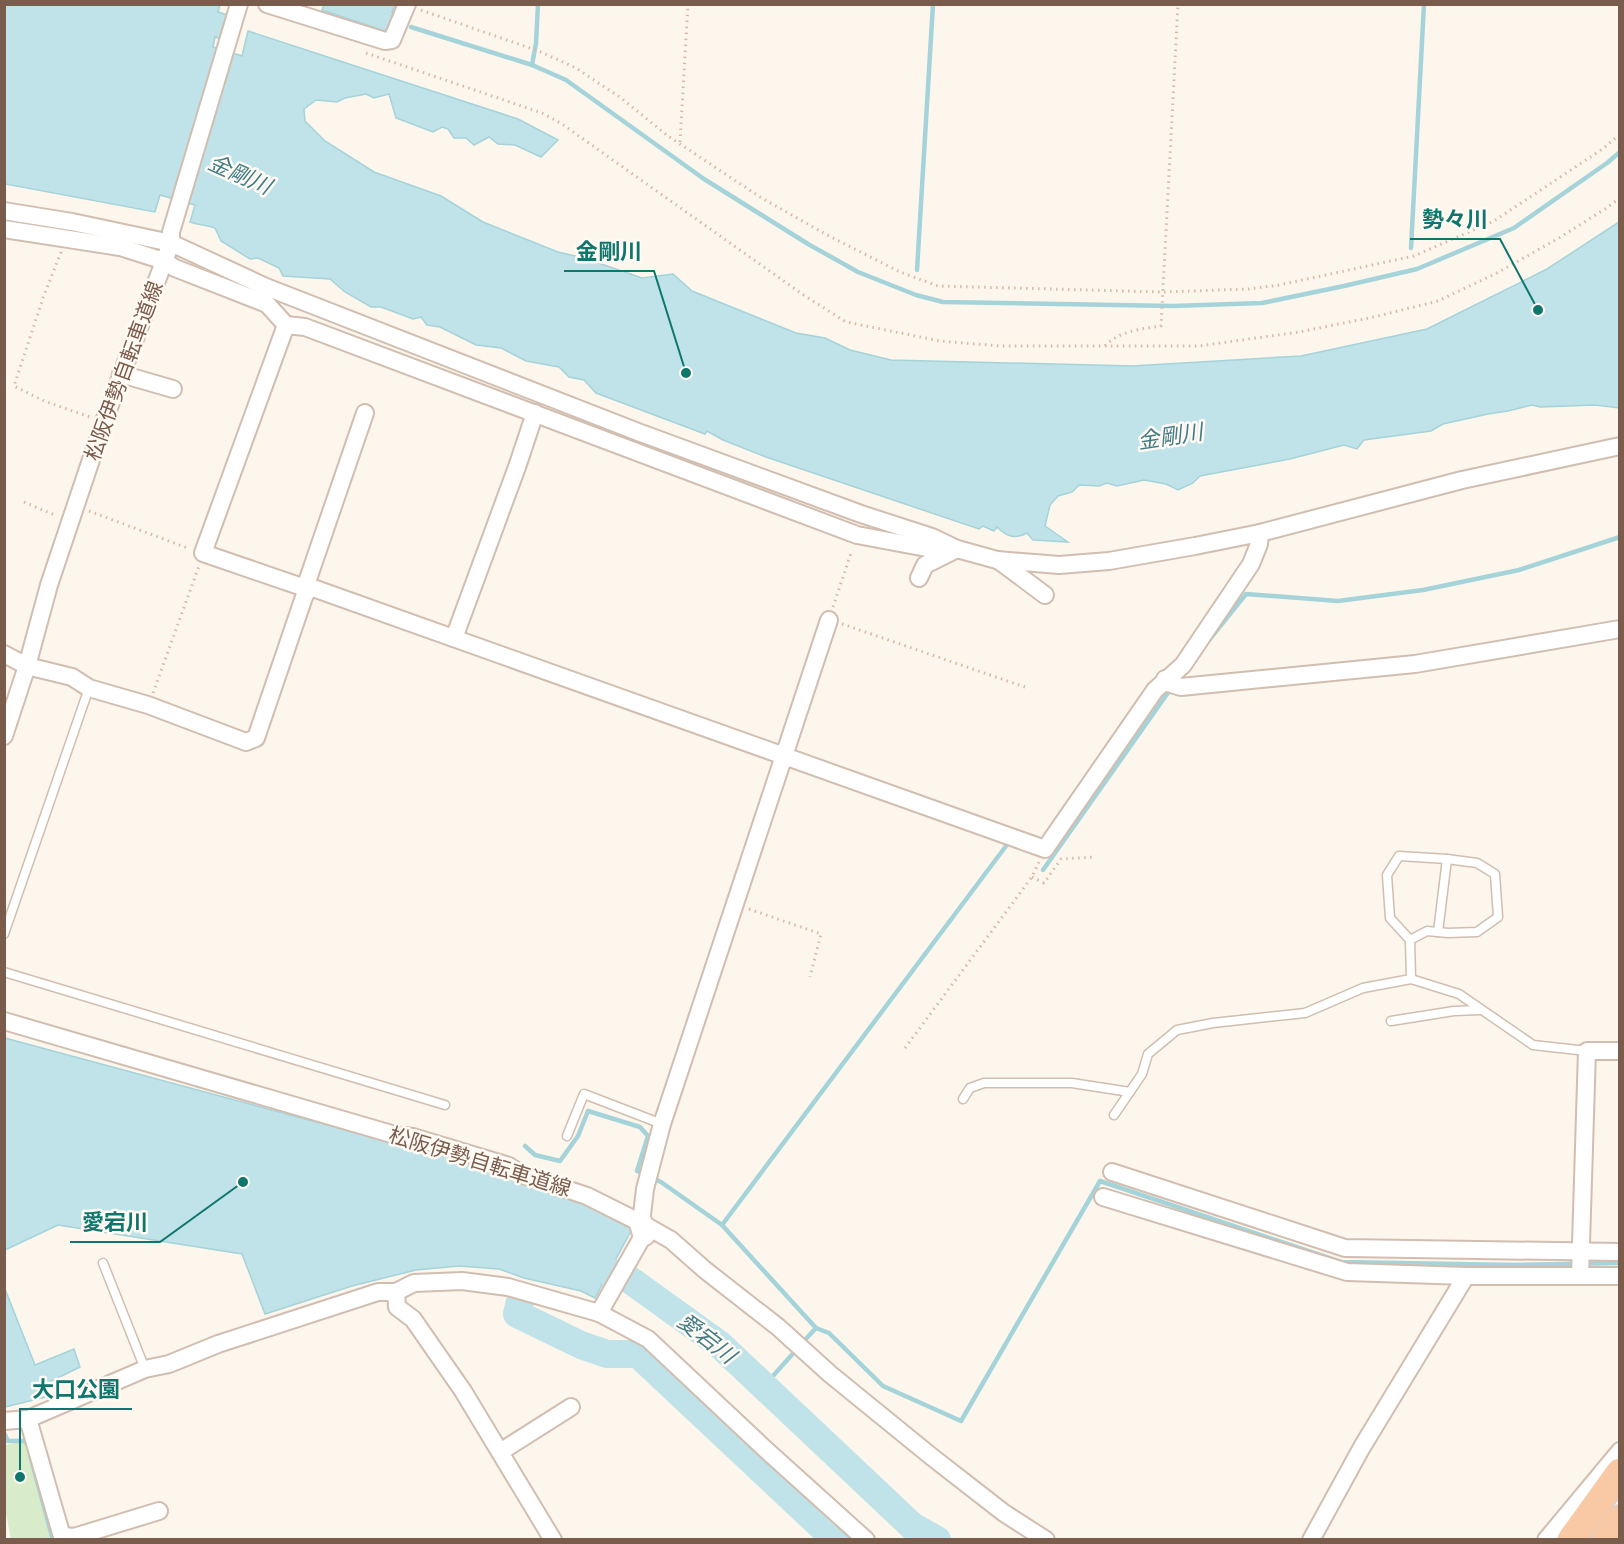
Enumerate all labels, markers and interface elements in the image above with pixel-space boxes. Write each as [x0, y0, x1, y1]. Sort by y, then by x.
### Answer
water label: 金剛川 [204, 149, 277, 201]
callout: 勢々川 [1410, 199, 1500, 239]
text: 勢々川 [1422, 206, 1488, 233]
callout: 金剛川 [564, 231, 654, 271]
text: 金剛川 [576, 238, 642, 265]
street label: 松阪伊勢自転車道線 [79, 278, 168, 464]
water label: 金剛川 [1135, 418, 1207, 455]
street label: 松阪伊勢自転車道線 [386, 1122, 574, 1201]
callout: 愛宕川 [70, 1202, 160, 1242]
text: 愛宕川 [82, 1209, 148, 1236]
water label: 愛宕川 [672, 1307, 743, 1371]
callout: 大口公園 [20, 1369, 132, 1409]
text: 大口公園 [32, 1376, 120, 1403]

